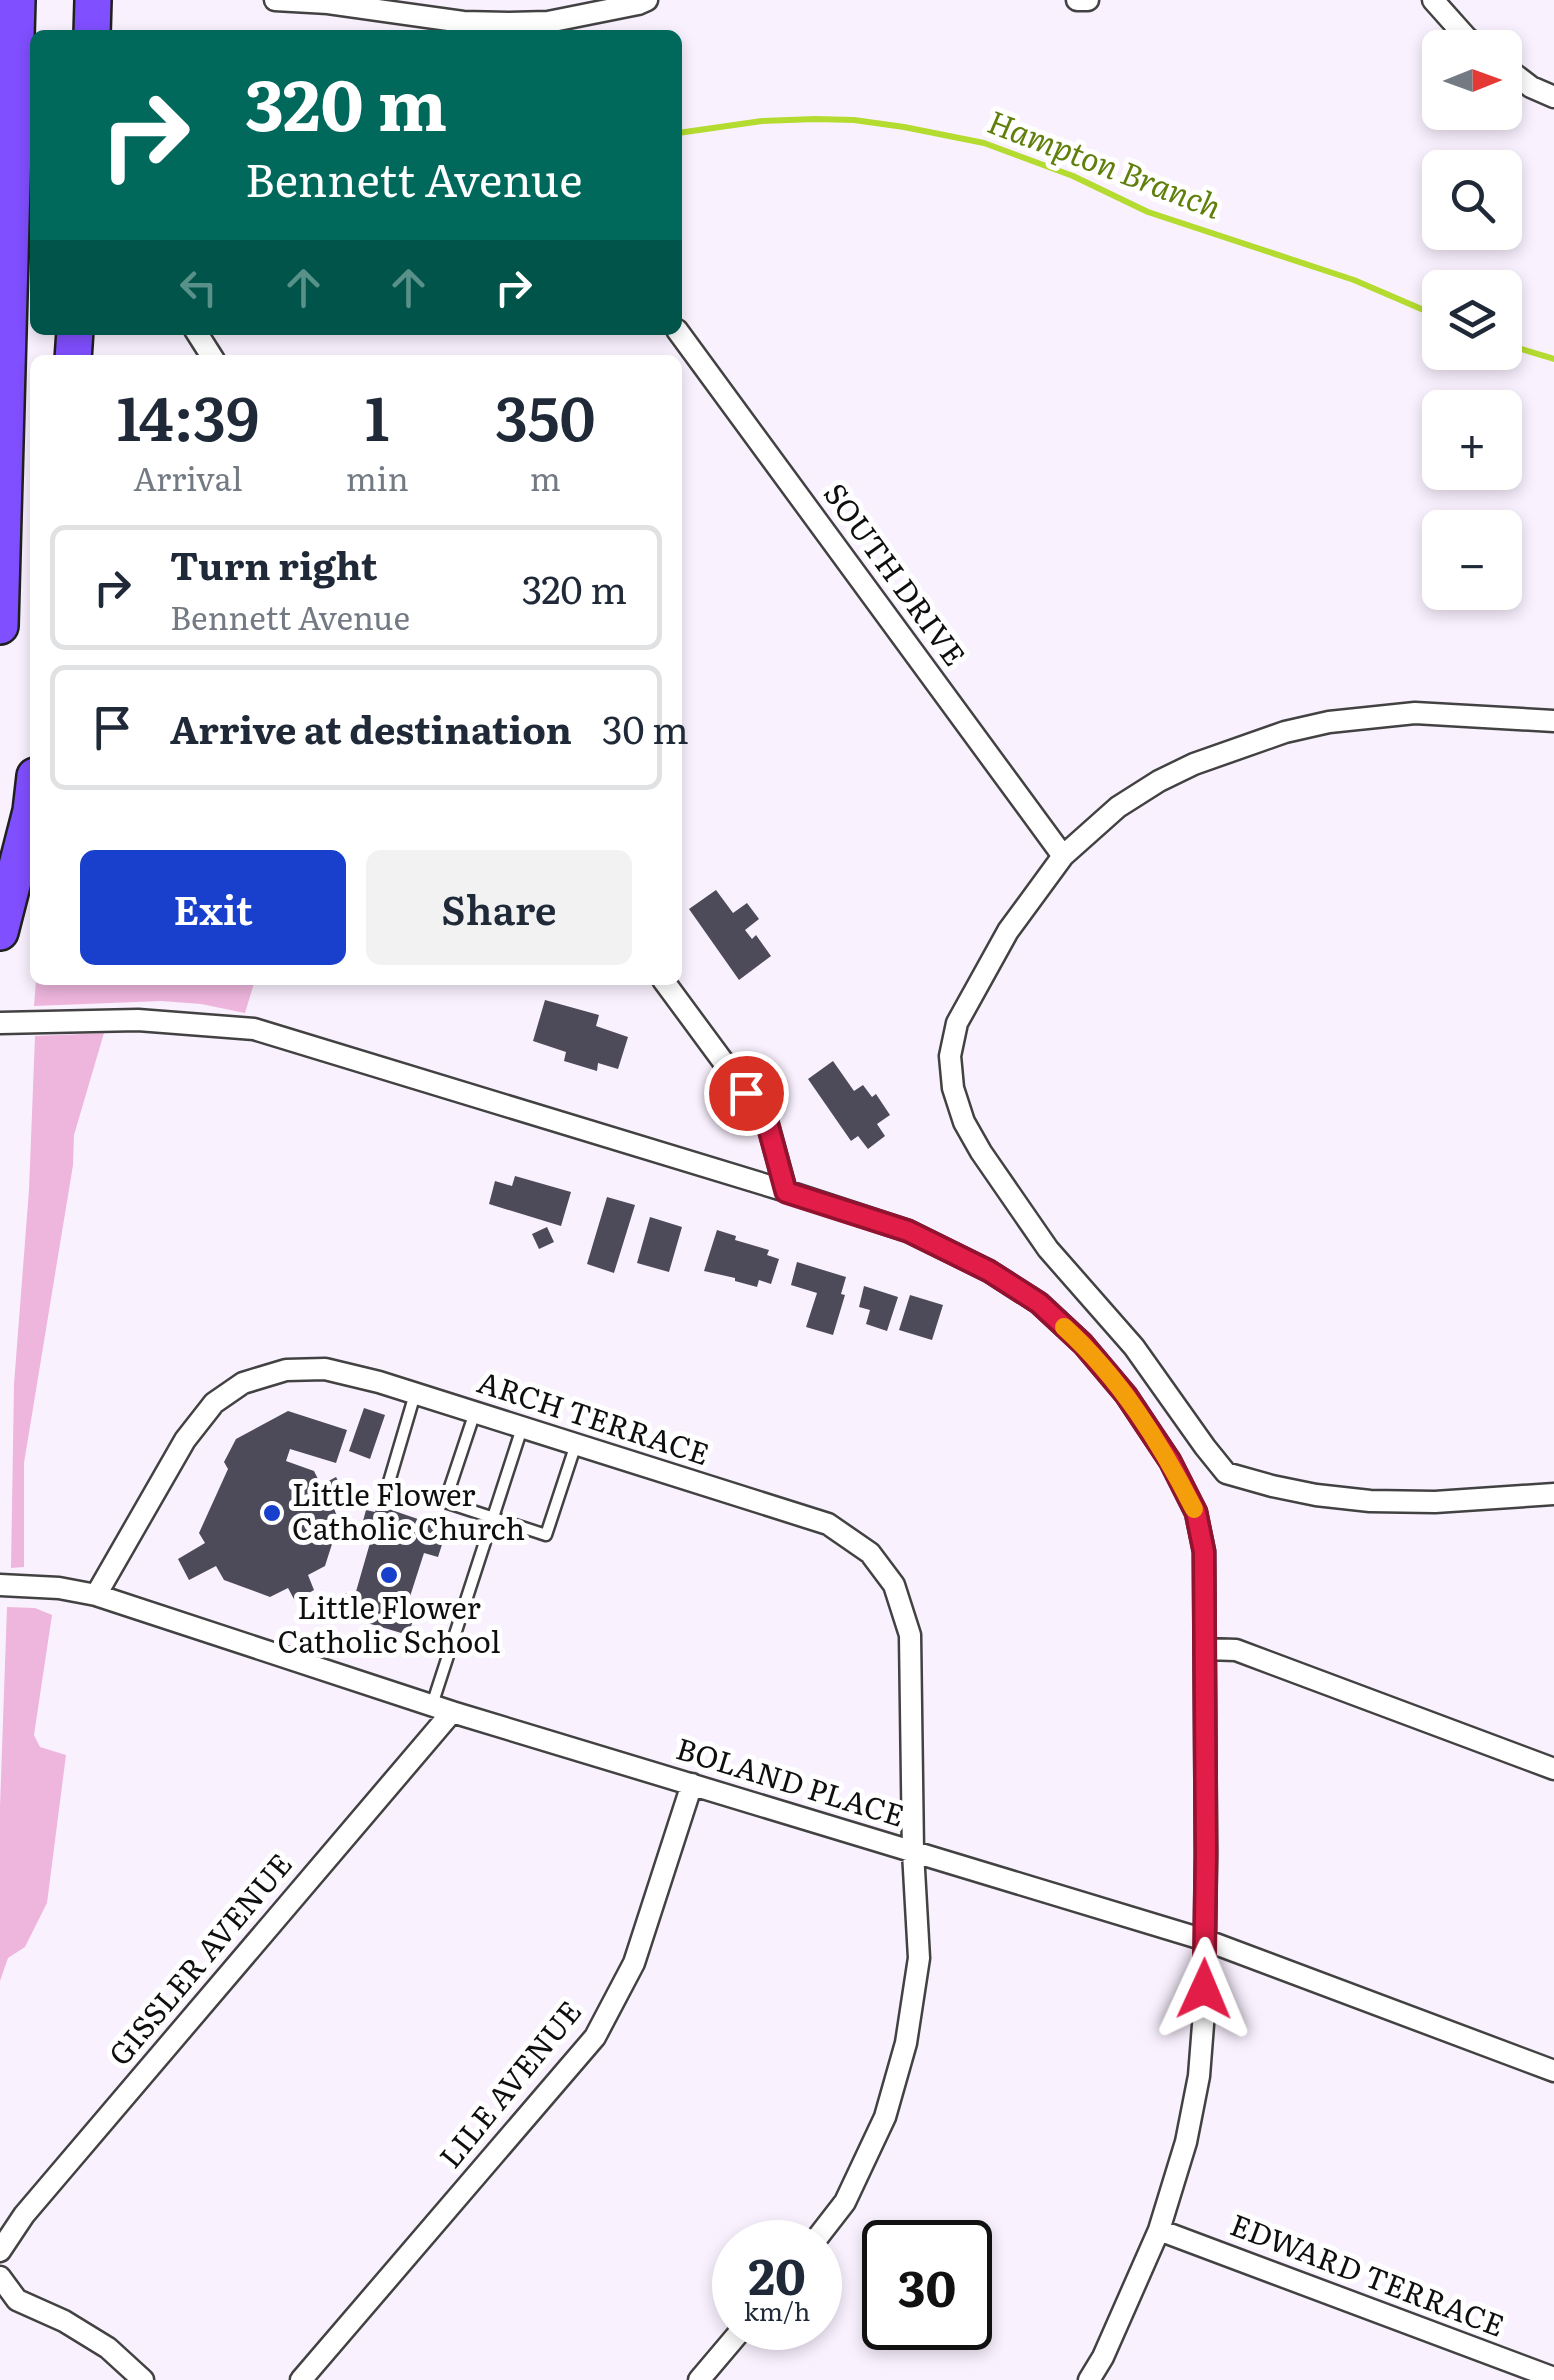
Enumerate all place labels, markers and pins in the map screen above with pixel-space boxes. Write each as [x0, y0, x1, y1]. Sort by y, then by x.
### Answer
pin [704, 1051, 789, 1136]
place label: Little Flower Catholic Church [292, 1471, 525, 1549]
marker: Little Flower Catholic Church [261, 1502, 283, 1524]
marker: Little Flower Catholic School [378, 1564, 400, 1586]
place label: Little Flower Catholic School [277, 1584, 501, 1662]

